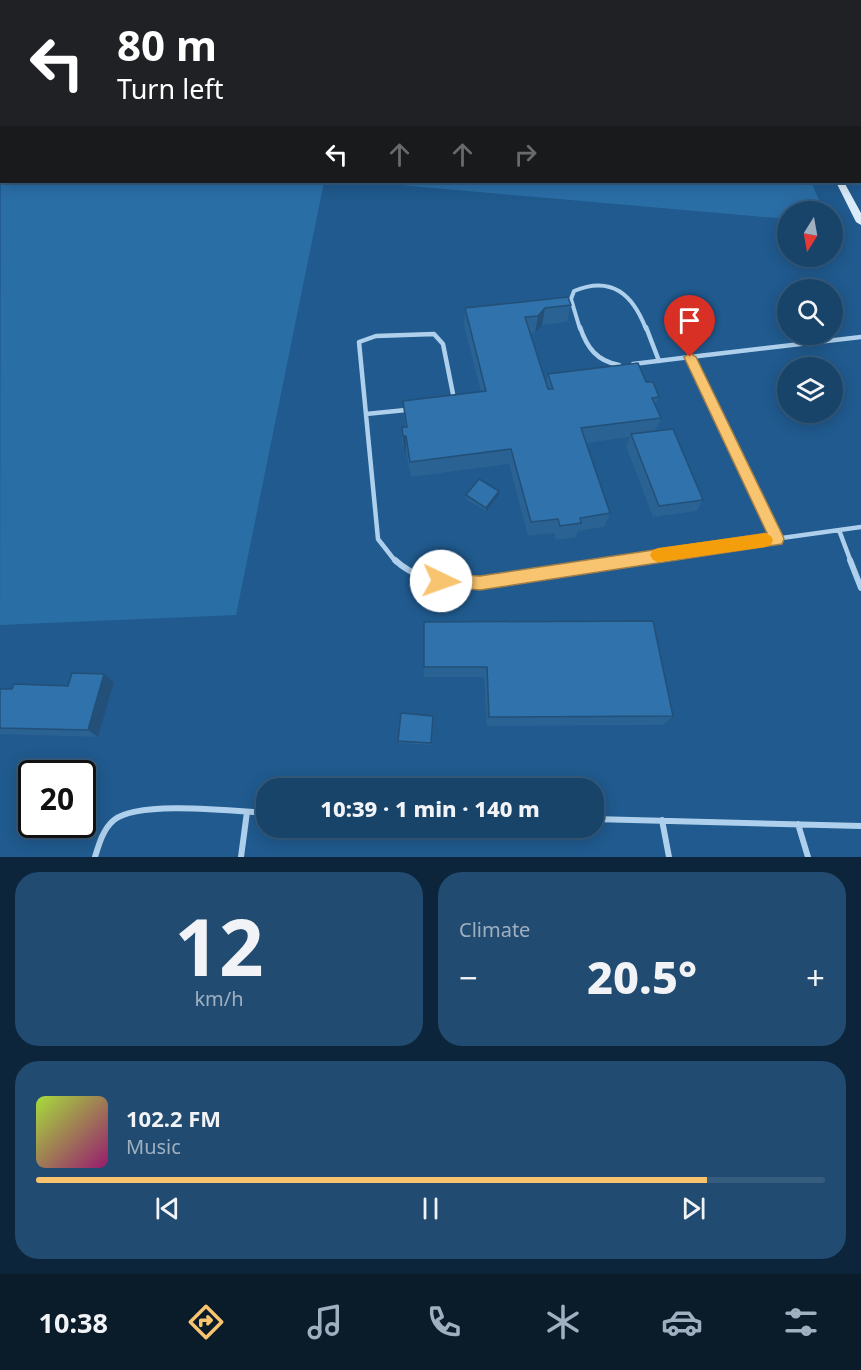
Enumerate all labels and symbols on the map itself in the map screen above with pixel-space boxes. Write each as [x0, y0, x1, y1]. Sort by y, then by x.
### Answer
north arrow [777, 201, 843, 267]
pin [664, 295, 715, 357]
position arrow [409, 549, 473, 613]
speed limit sign: 20 [18, 760, 96, 838]

